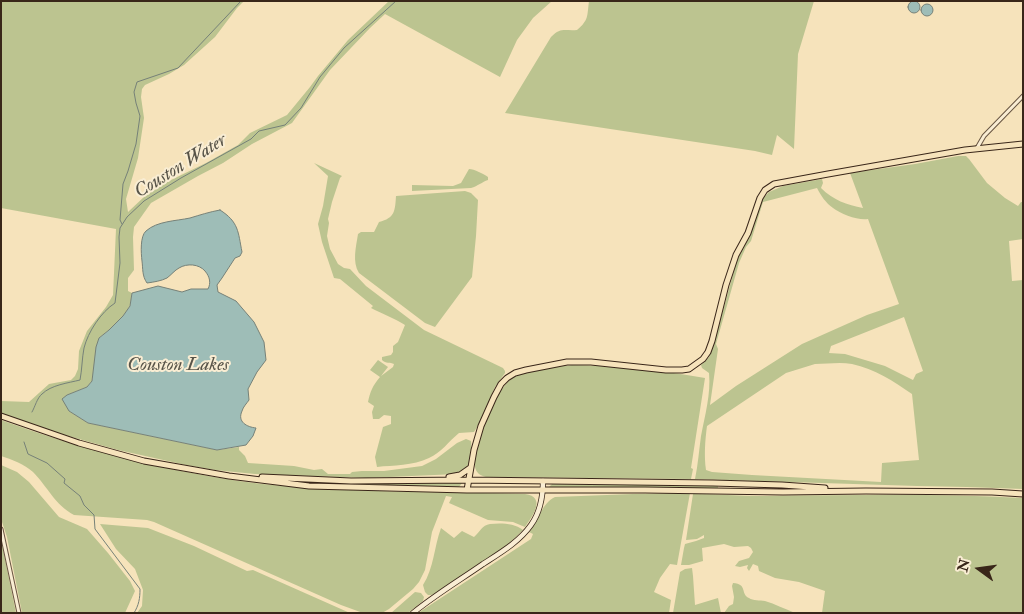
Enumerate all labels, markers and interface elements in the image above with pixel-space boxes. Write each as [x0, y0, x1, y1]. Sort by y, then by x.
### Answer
water label: Couston Water [131, 130, 231, 204]
water label: Couston Lakes [127, 355, 229, 377]
north arrow [954, 544, 1004, 594]
text: N [954, 557, 974, 573]

